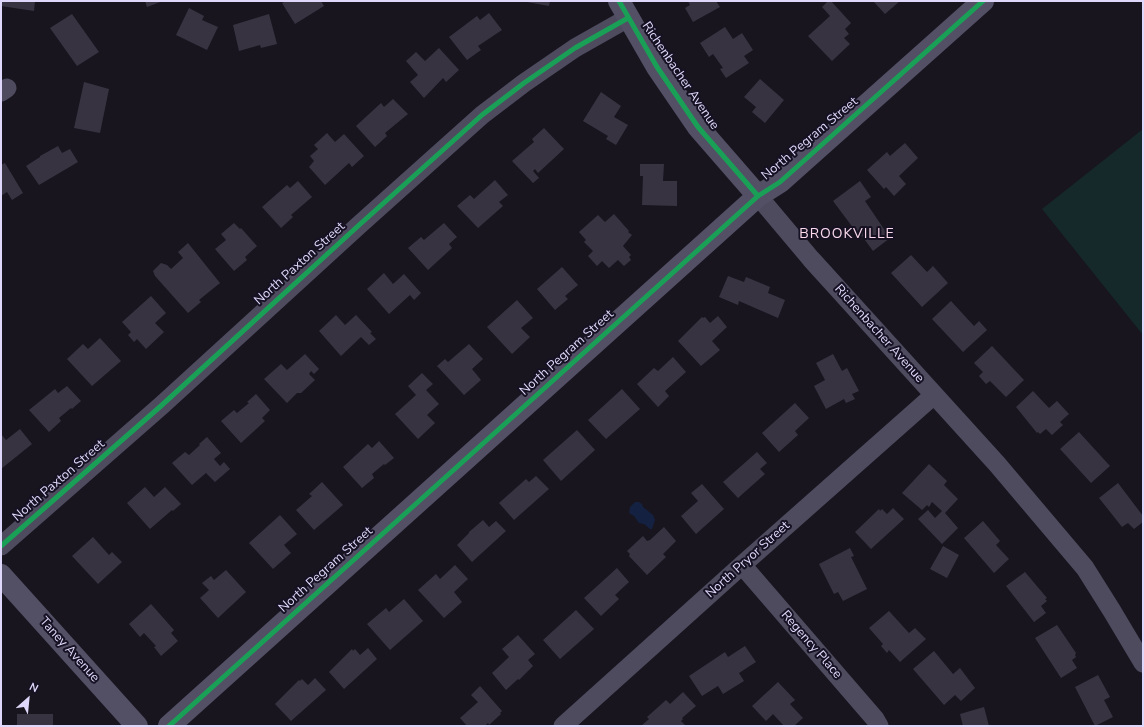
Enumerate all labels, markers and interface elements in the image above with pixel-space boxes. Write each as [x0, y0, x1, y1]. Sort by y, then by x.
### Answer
street label: Richenbacher Avenue [638, 19, 722, 133]
street label: North Pegram Street [759, 94, 861, 184]
street label: North Paxton Street [251, 219, 349, 309]
district label: BROOKVILLE [799, 227, 895, 243]
street label: Richenbacher Avenue [831, 282, 927, 386]
street label: North Pegram Street [517, 307, 617, 399]
street label: North Paxton Street [10, 437, 108, 525]
street label: North Pryor Street [703, 518, 793, 602]
street label: North Pegram Street [276, 524, 376, 616]
street label: Regency Place [777, 608, 845, 682]
street label: Taney Avenue [36, 614, 102, 686]
north arrow [8, 679, 48, 719]
text: N [27, 679, 41, 696]

